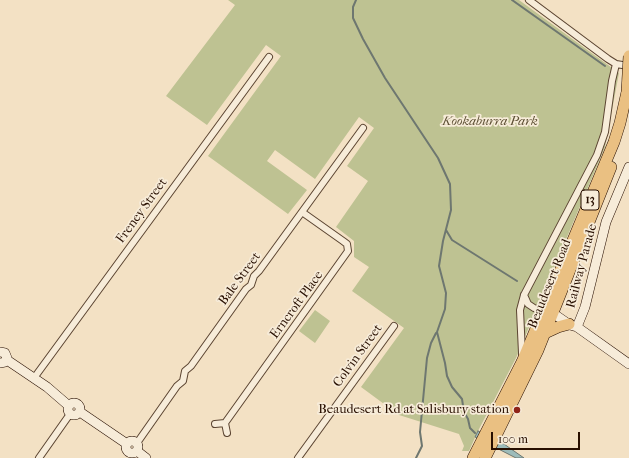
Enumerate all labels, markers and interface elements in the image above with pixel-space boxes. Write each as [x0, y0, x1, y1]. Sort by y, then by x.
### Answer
park label: Kookaburra Park [442, 114, 538, 130]
street label: Freney Street [113, 175, 171, 247]
road number: 13 [581, 190, 599, 210]
street label: Railway Parade [563, 222, 601, 310]
street label: Beaudesert Road [525, 237, 575, 331]
street label: Bale Street [216, 250, 264, 308]
street label: Erncroft Place [267, 268, 327, 342]
street label: Colvin Street [330, 322, 386, 390]
place label: Beaudesert Rd at Salisbury station [318, 402, 509, 418]
marker: Beaudesert Rd at Salisbury station [512, 405, 522, 415]
scale bar [493, 424, 582, 450]
text: 100 m [498, 432, 528, 446]

